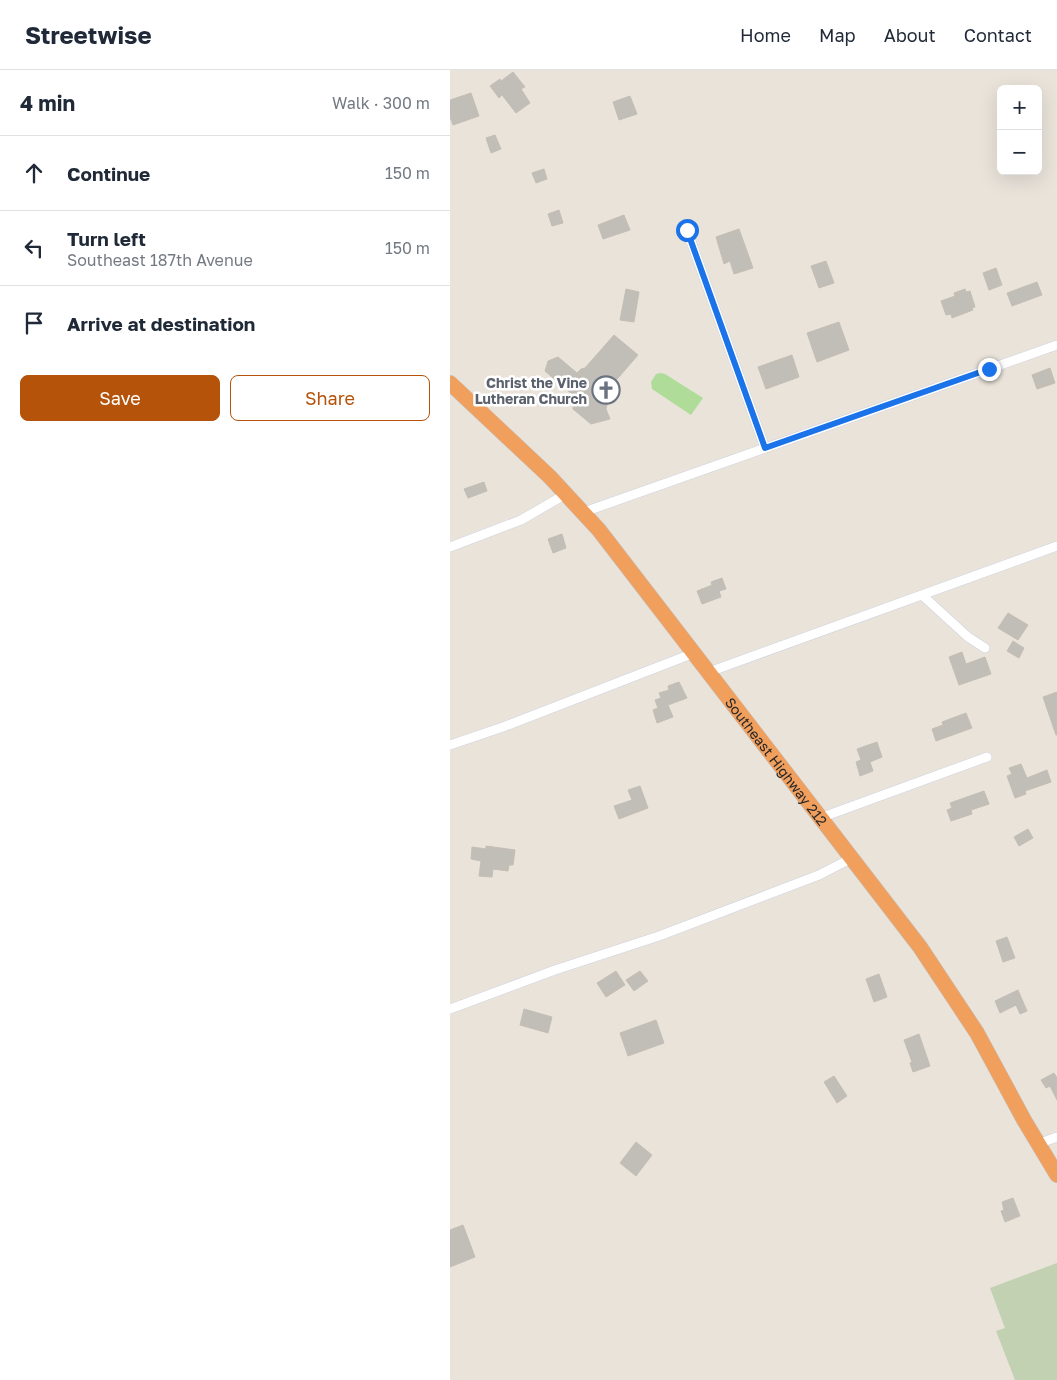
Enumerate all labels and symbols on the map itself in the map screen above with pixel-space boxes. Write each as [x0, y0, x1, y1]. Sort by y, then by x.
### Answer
route start [676, 219, 699, 242]
route end [978, 358, 1001, 381]
place label: Christ the Vine Lutheran Church [475, 374, 587, 407]
church icon: Christ the Vine Lutheran Church [591, 375, 621, 405]
street label: Southeast Highway 212 [722, 694, 832, 829]

